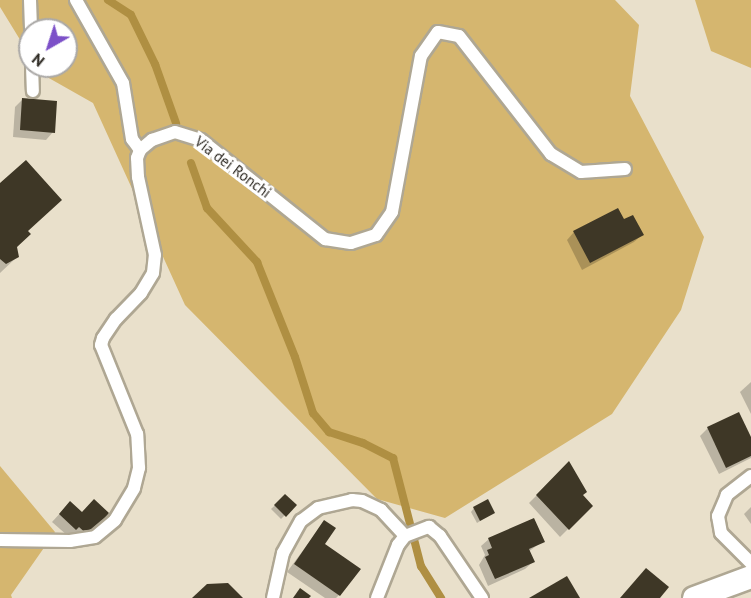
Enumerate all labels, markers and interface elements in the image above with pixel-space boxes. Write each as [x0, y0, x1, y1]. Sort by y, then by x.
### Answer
north arrow [18, 18, 78, 78]
text: N [28, 49, 48, 72]
street label: Via dei Ronchi [191, 132, 275, 202]

